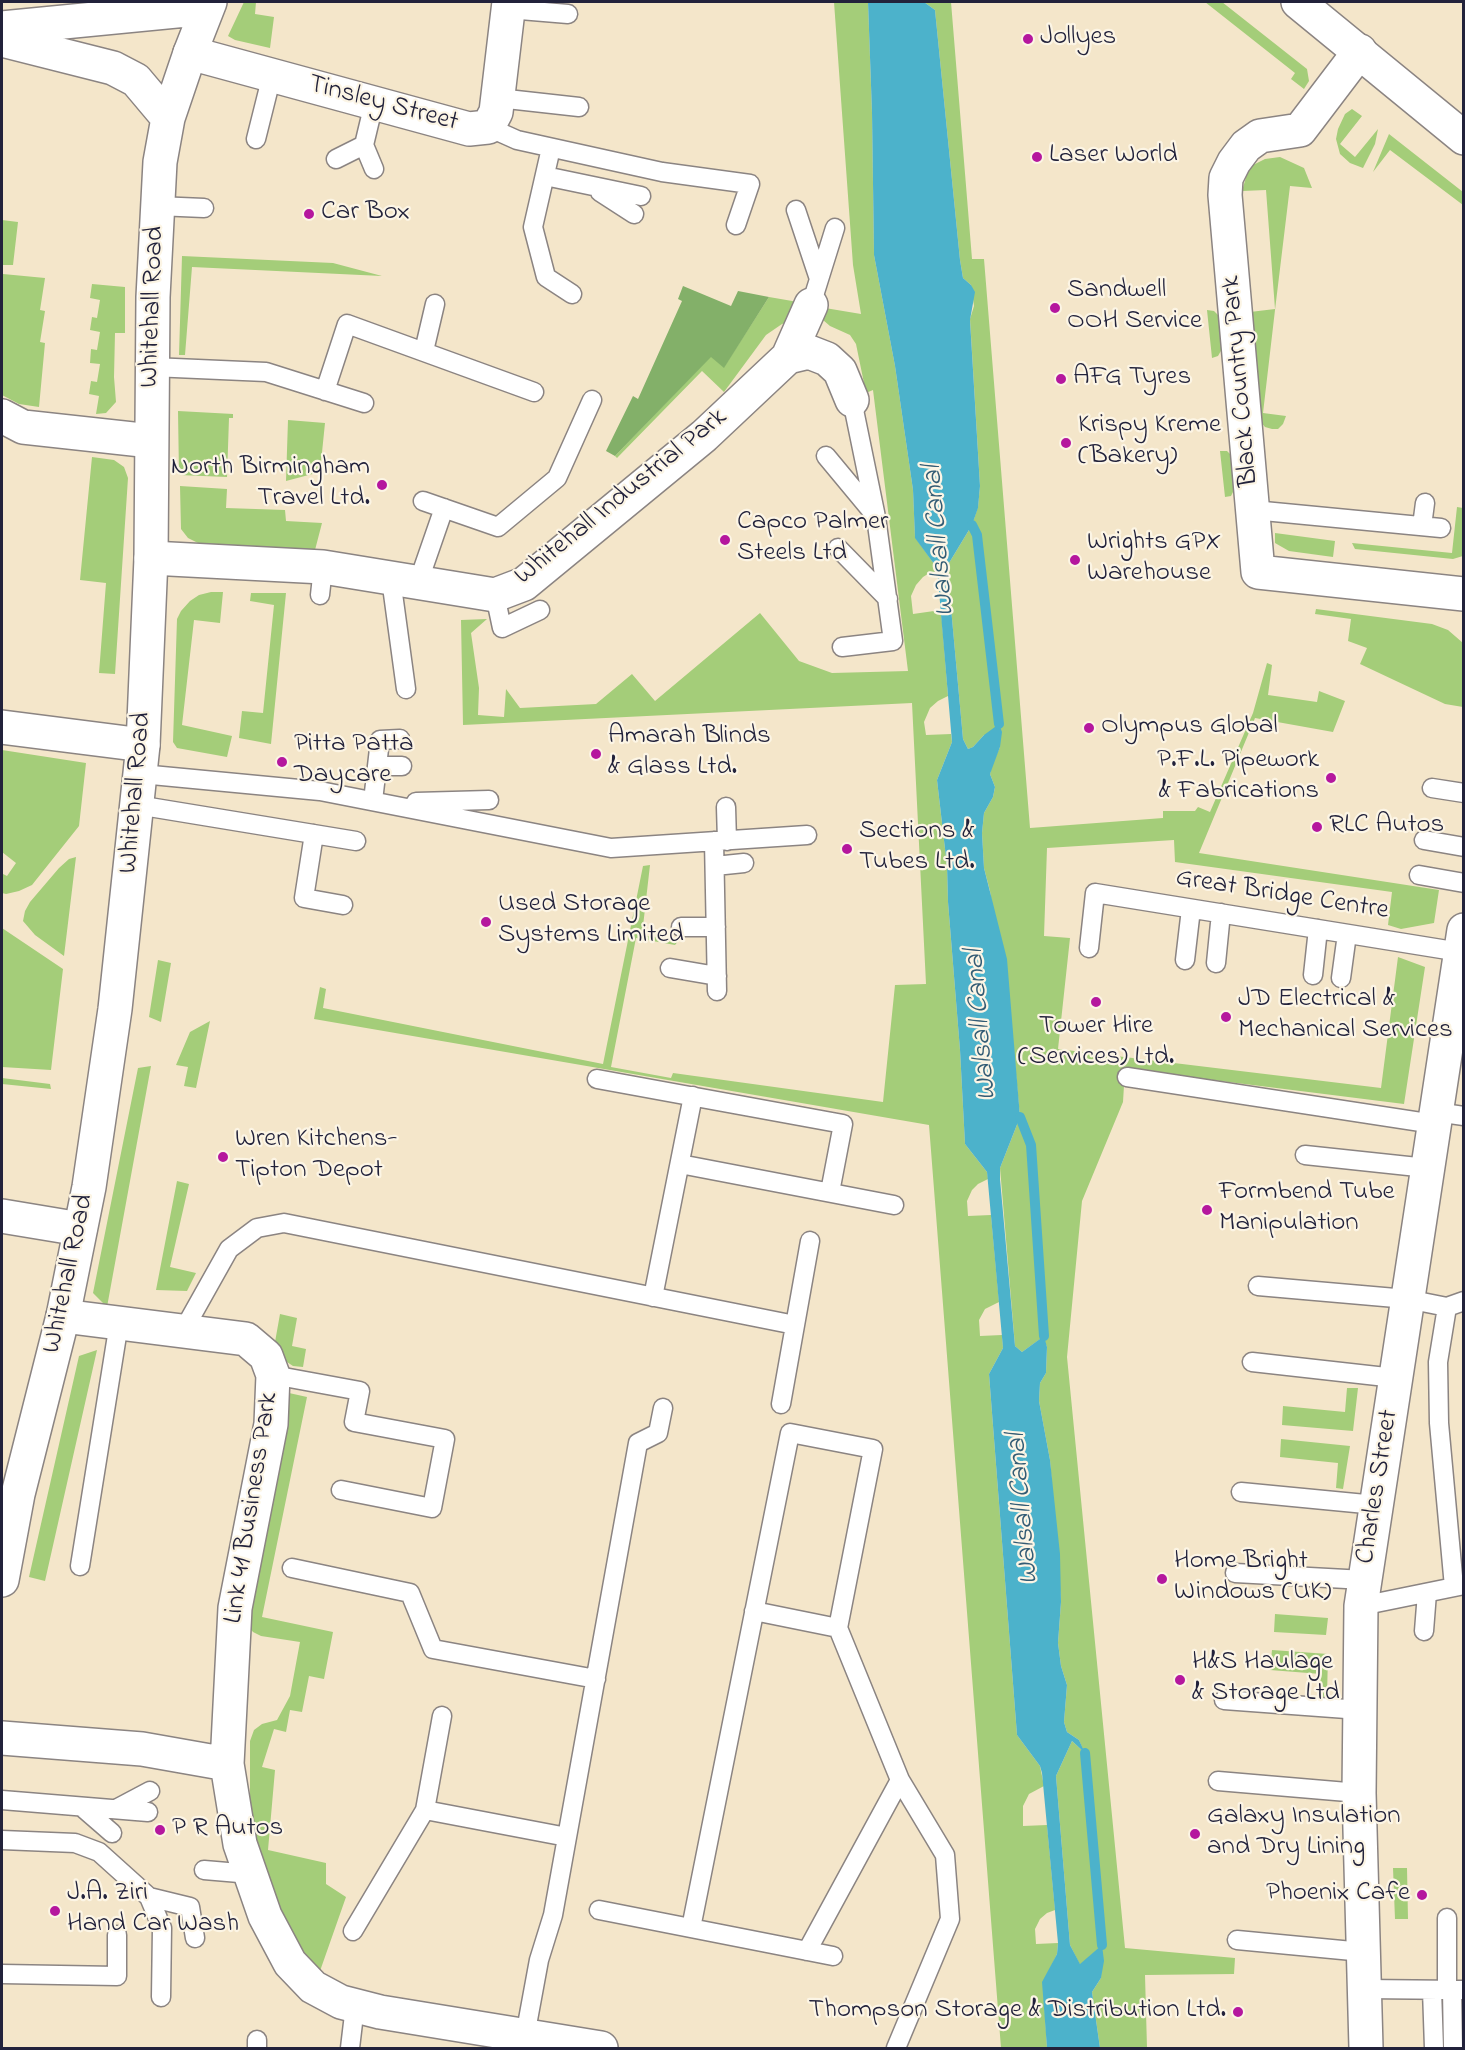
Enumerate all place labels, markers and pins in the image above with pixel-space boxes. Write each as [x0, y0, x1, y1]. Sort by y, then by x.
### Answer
place label: Jollyes [1040, 23, 1116, 55]
marker: Jollyes [1021, 32, 1035, 46]
place label: Laser World [1049, 141, 1178, 173]
marker: Laser World [1030, 150, 1044, 164]
place label: Car Box [321, 198, 410, 230]
marker: Car Box [302, 207, 316, 221]
place label: Sandwell OOH Service [1067, 276, 1202, 339]
marker: Sandwell OOH Service [1048, 301, 1062, 315]
place label: AFG Tyres [1073, 363, 1191, 395]
marker: AFG Tyres [1054, 372, 1068, 386]
place label: Krispy Kreme (Bakery) [1078, 411, 1221, 474]
marker: Krispy Kreme (Bakery) [1059, 436, 1073, 450]
place label: North Birmingham Travel Ltd. [171, 453, 370, 516]
marker: North Birmingham Travel Ltd. [375, 478, 389, 492]
place label: Capco Palmer Steels Ltd [737, 508, 888, 571]
place label: Wrights GPX Warehouse [1087, 528, 1221, 591]
marker: Capco Palmer Steels Ltd [718, 533, 732, 547]
marker: Wrights GPX Warehouse [1068, 553, 1082, 567]
place label: Olympus Global [1101, 712, 1278, 744]
marker: Olympus Global [1082, 721, 1096, 735]
place label: Amarah Blinds & Glass Ltd. [608, 722, 771, 785]
place label: Pitta Patta Daycare [294, 730, 414, 793]
place label: P.F.L. Pipework & Fabrications [1157, 746, 1319, 809]
marker: Amarah Blinds & Glass Ltd. [589, 747, 603, 761]
marker: Pitta Patta Daycare [275, 755, 289, 769]
marker: P.F.L. Pipework & Fabrications [1324, 771, 1338, 785]
place label: RLC Autos [1329, 811, 1444, 843]
place label: Sections & Tubes Ltd. [859, 817, 975, 880]
marker: RLC Autos [1310, 820, 1324, 834]
marker: Sections & Tubes Ltd. [840, 842, 854, 856]
place label: Used Storage Systems Limited [498, 890, 684, 953]
marker: Used Storage Systems Limited [479, 915, 493, 929]
place label: JD Electrical & Mechanical Services [1238, 985, 1453, 1048]
marker: Tower Hire (Services) Ltd. [1089, 995, 1103, 1009]
marker: JD Electrical & Mechanical Services [1219, 1010, 1233, 1024]
place label: Tower Hire (Services) Ltd. [1018, 1012, 1174, 1075]
place label: Wren Kitchens- Tipton Depot [235, 1125, 398, 1188]
marker: Wren Kitchens- Tipton Depot [216, 1150, 230, 1164]
place label: Formbend Tube Manipulation [1219, 1178, 1395, 1241]
marker: Formbend Tube Manipulation [1200, 1203, 1214, 1217]
place label: Home Bright Windows (UK) [1174, 1547, 1331, 1610]
marker: Home Bright Windows (UK) [1155, 1572, 1169, 1586]
place label: H&S Haulage & Storage Ltd [1192, 1648, 1340, 1711]
marker: H&S Haulage & Storage Ltd [1173, 1673, 1187, 1687]
place label: Galaxy Insulation and Dry Lining [1207, 1802, 1401, 1865]
place label: P R Autos [172, 1814, 283, 1846]
marker: P R Autos [153, 1823, 167, 1837]
marker: Galaxy Insulation and Dry Lining [1188, 1827, 1202, 1841]
place label: J.A. Ziri Hand Car Wash [67, 1879, 239, 1942]
place label: Phoenix Cafe [1266, 1879, 1410, 1911]
marker: Phoenix Cafe [1415, 1888, 1429, 1902]
marker: J.A. Ziri Hand Car Wash [48, 1904, 62, 1918]
place label: Thompson Storage & Distribution Ltd. [809, 1996, 1226, 2028]
marker: Thompson Storage & Distribution Ltd. [1231, 2005, 1245, 2019]

